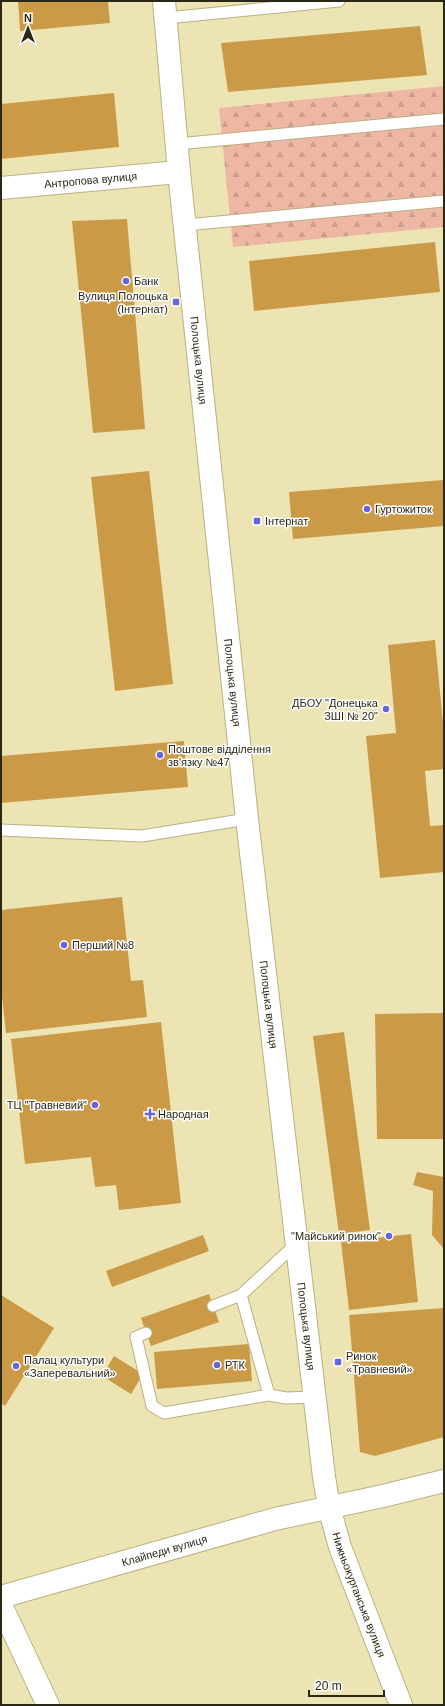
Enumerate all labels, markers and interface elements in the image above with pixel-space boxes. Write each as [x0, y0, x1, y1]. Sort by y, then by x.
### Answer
north arrow [8, 8, 48, 48]
text: N [24, 12, 32, 24]
street label: Антропова вулиця [44, 170, 138, 190]
place label: Банк [134, 275, 158, 287]
marker: Банк [121, 276, 131, 286]
place label: Вулиця Полоцька (Інтернат) [78, 290, 169, 315]
marker: Вулиця Полоцька (Інтернат) [171, 297, 181, 307]
street label: Полоцька вулиця [188, 316, 209, 405]
place label: Гуртожиток [375, 503, 432, 515]
marker: Гуртожиток [362, 504, 372, 514]
place label: Інтернат [265, 515, 308, 527]
marker: Інтернат [252, 516, 262, 526]
street label: Полоцька вулиця [222, 638, 243, 727]
place label: ДБОУ "Донецька ЗШІ № 20" [292, 697, 379, 722]
marker: ДБОУ "Донецька ЗШІ № 20" [381, 704, 391, 714]
place label: Поштове відділення зв'язку №47 [168, 743, 271, 768]
marker: Поштове відділення зв'язку №47 [155, 750, 165, 760]
place label: Перший №8 [72, 939, 134, 951]
marker: Перший №8 [59, 940, 69, 950]
street label: Полоцька вулиця [258, 960, 280, 1049]
place label: ТЦ "Травневий" [7, 1099, 87, 1111]
marker: ТЦ "Травневий" [90, 1100, 100, 1110]
place label: Народная [158, 1108, 209, 1120]
marker: Народная [145, 1109, 155, 1119]
place label: "Майський ринок" [291, 1230, 381, 1242]
marker: "Майський ринок" [384, 1231, 394, 1241]
street label: Полоцька вулиця [295, 1282, 317, 1371]
place label: Ринок «Травневий» [346, 1350, 413, 1375]
place label: Палац культури «Заперевальний» [24, 1354, 116, 1379]
marker: Ринок «Травневий» [333, 1357, 343, 1367]
place label: РТК [225, 1359, 246, 1371]
marker: РТК [212, 1360, 222, 1370]
marker: Палац культури «Заперевальний» [11, 1361, 21, 1371]
street label: Нижньокурганська вулиця [330, 1531, 388, 1659]
street label: Клайпеди вулиця [120, 1533, 209, 1568]
scale bar [309, 1672, 384, 1698]
text: 20 m [315, 1679, 342, 1693]

